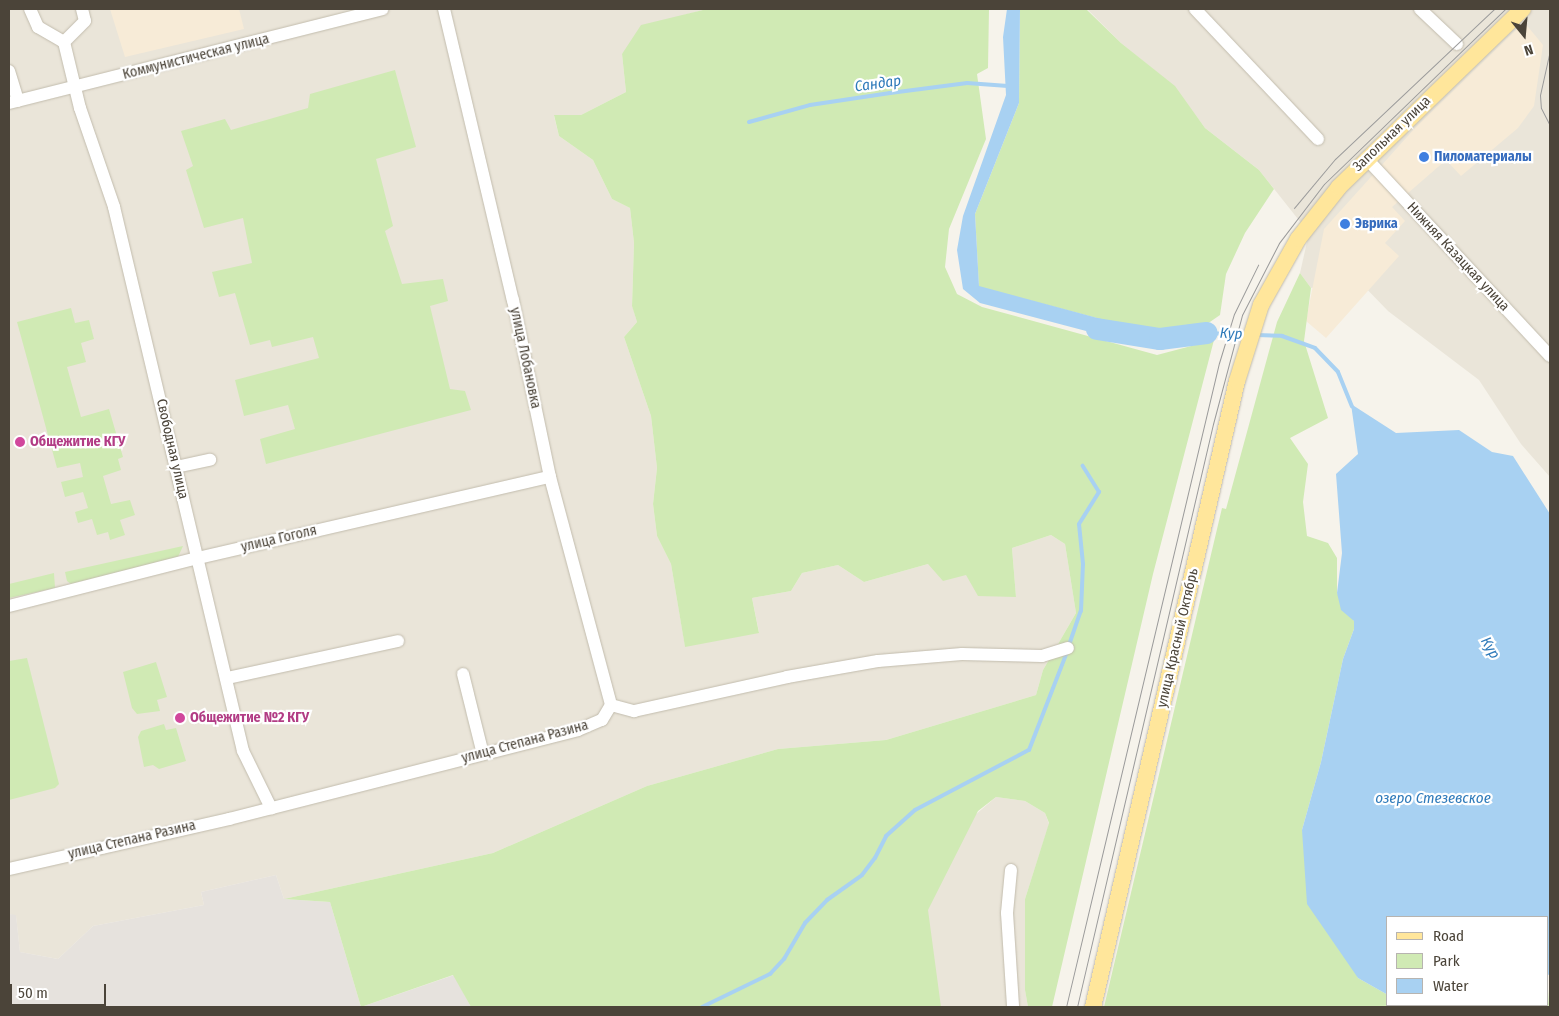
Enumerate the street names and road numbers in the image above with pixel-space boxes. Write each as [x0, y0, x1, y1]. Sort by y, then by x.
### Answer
street label: Коммунистическая улица [121, 31, 271, 83]
street label: Запольная улица [1350, 93, 1434, 175]
street label: Нижняя Казацкая улица [1403, 199, 1513, 315]
street label: улица Лобановка [506, 306, 544, 410]
street label: Свободная улица [152, 397, 192, 501]
street label: улица Гоголя [240, 522, 318, 556]
street label: улица Красный Октябрь [1154, 567, 1202, 709]
street label: улица Степана Разина [460, 717, 590, 767]
street label: улица Степана Разина [67, 817, 197, 863]

